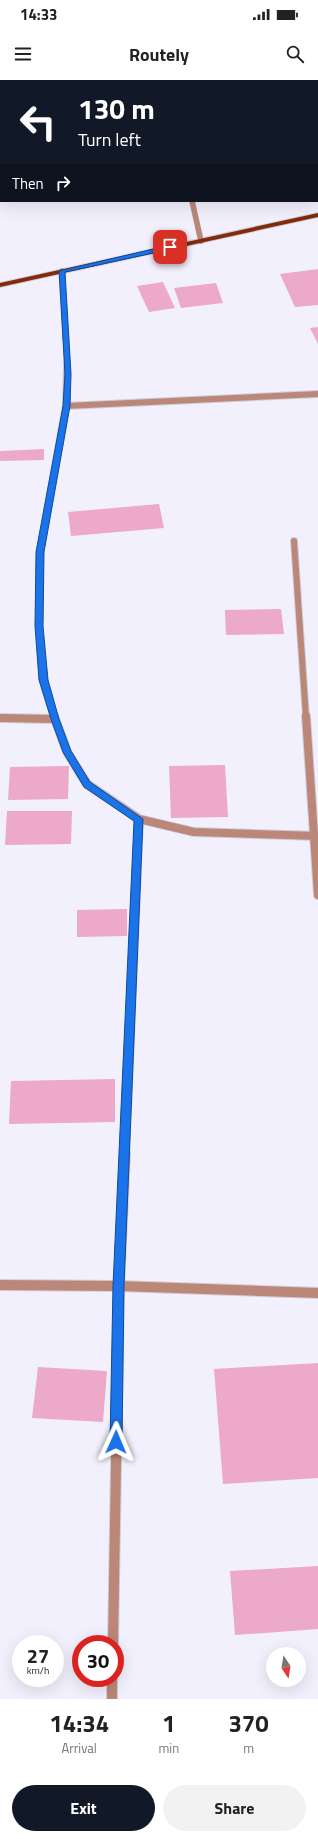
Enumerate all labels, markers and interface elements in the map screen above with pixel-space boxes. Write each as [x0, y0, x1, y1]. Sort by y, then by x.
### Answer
text: 14:33 [20, 3, 57, 26]
text: Routely [129, 41, 189, 68]
icon: menu [12, 43, 34, 65]
icon: search [284, 43, 306, 65]
text: 130 m [78, 87, 155, 130]
icon: left [12, 96, 64, 148]
text: Turn left [78, 126, 141, 153]
text: Then [12, 172, 44, 195]
icon: right [52, 172, 74, 194]
pin [153, 230, 187, 264]
icon: arrive [159, 236, 181, 258]
position arrow [95, 1421, 137, 1463]
speed limit sign: 30 [72, 1635, 124, 1687]
text: 27 [27, 1640, 49, 1671]
north arrow [266, 1647, 306, 1687]
map controls [266, 1647, 306, 1687]
text: km/h [27, 1663, 49, 1678]
text: 14:34 [49, 1705, 109, 1741]
text: 1 [162, 1705, 176, 1741]
text: 370 [228, 1705, 269, 1741]
text: Arrival [62, 1738, 97, 1758]
text: min [158, 1738, 179, 1758]
text: m [243, 1738, 254, 1758]
button: Exit [12, 1785, 155, 1831]
button: Share [163, 1785, 306, 1831]

